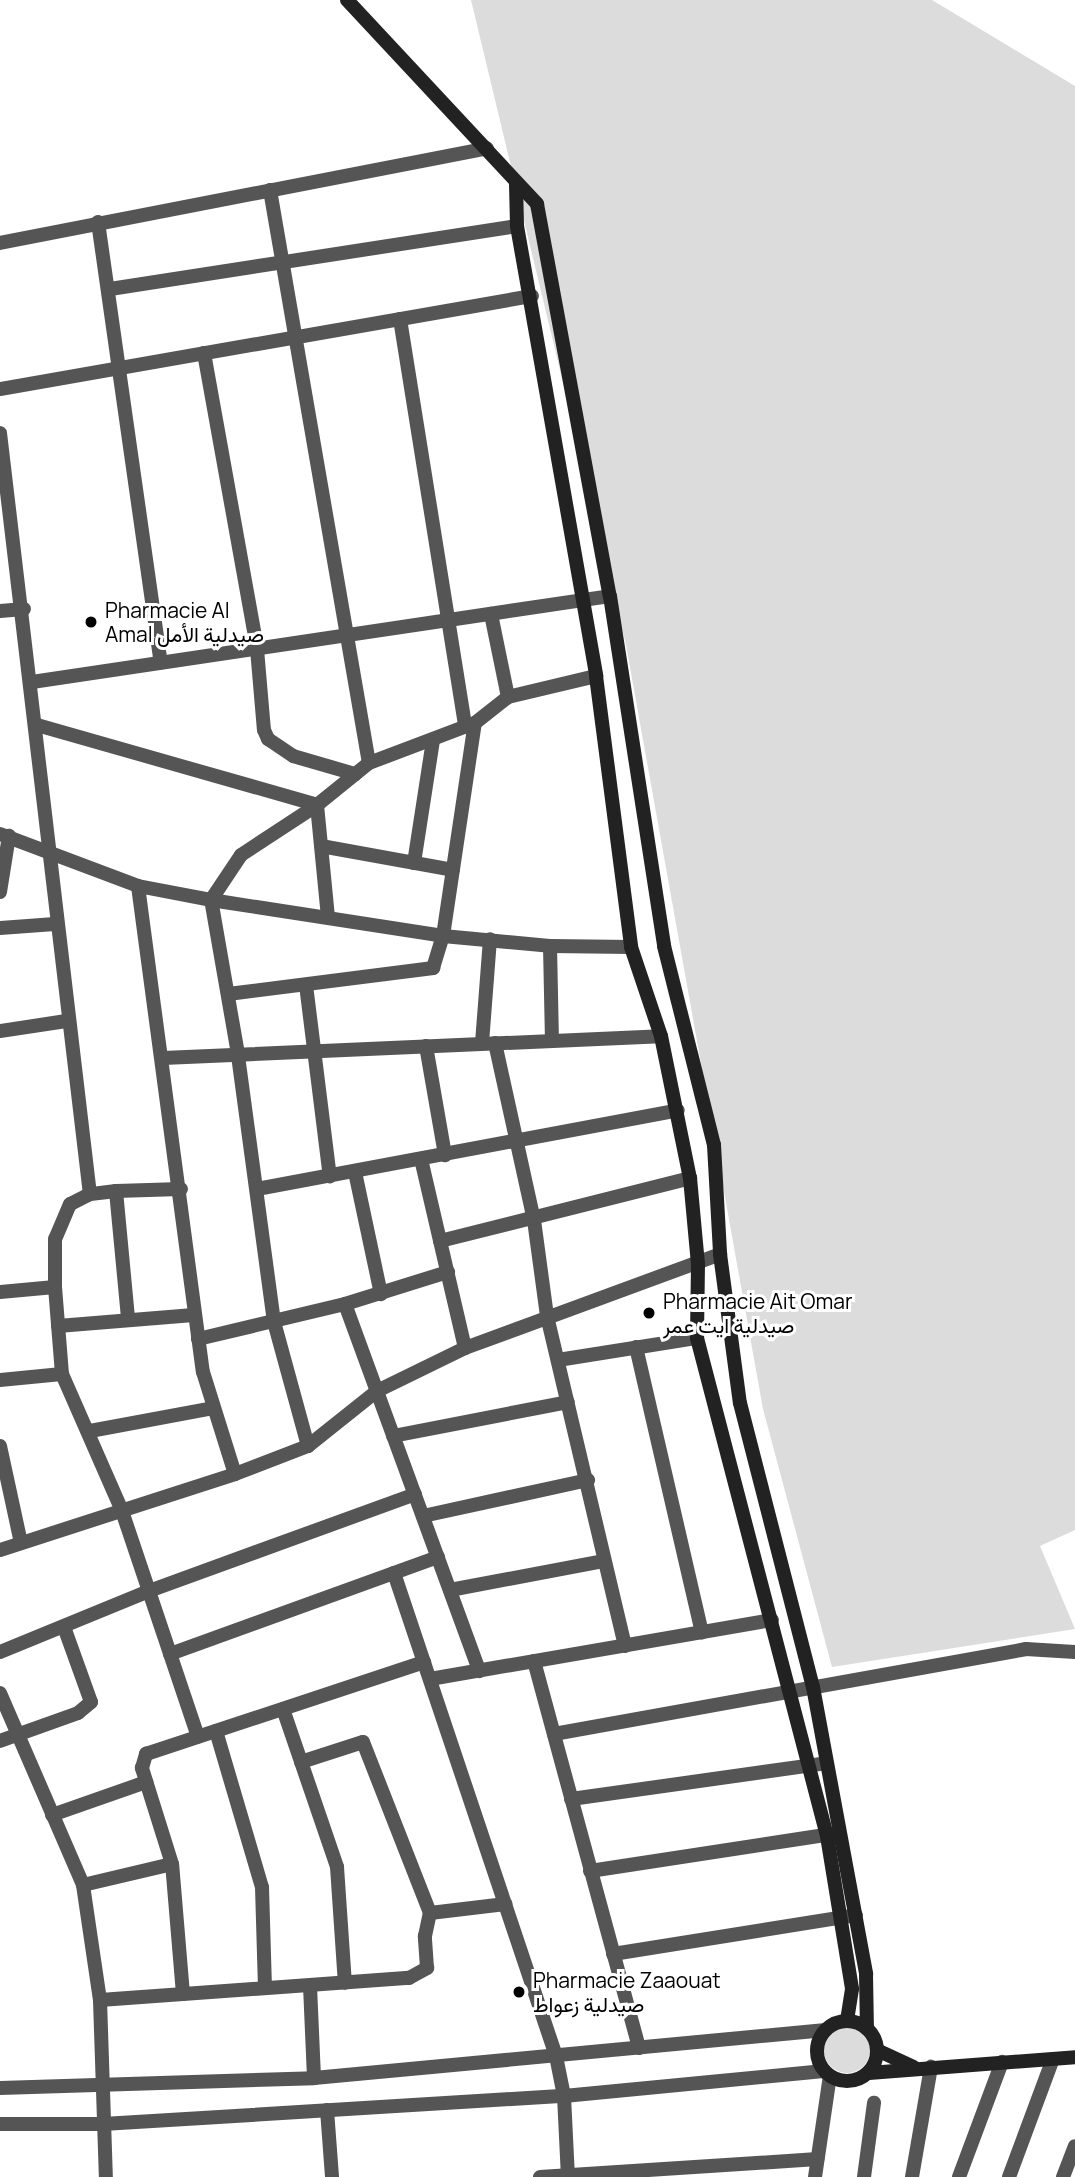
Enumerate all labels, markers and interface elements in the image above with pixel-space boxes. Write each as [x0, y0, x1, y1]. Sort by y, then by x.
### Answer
place label: Pharmacie Al Amal صيدلية الأمل [105, 597, 264, 647]
marker: Pharmacie Al Amal صيدلية الأمل [83, 614, 99, 630]
place label: Pharmacie Ait Omar صيدلية ايت عمر [663, 1288, 853, 1338]
marker: Pharmacie Ait Omar صيدلية ايت عمر [641, 1305, 657, 1321]
place label: Pharmacie Zaaouat صيدلية زعواط [533, 1967, 721, 2017]
marker: Pharmacie Zaaouat صيدلية زعواط [511, 1984, 527, 2000]

